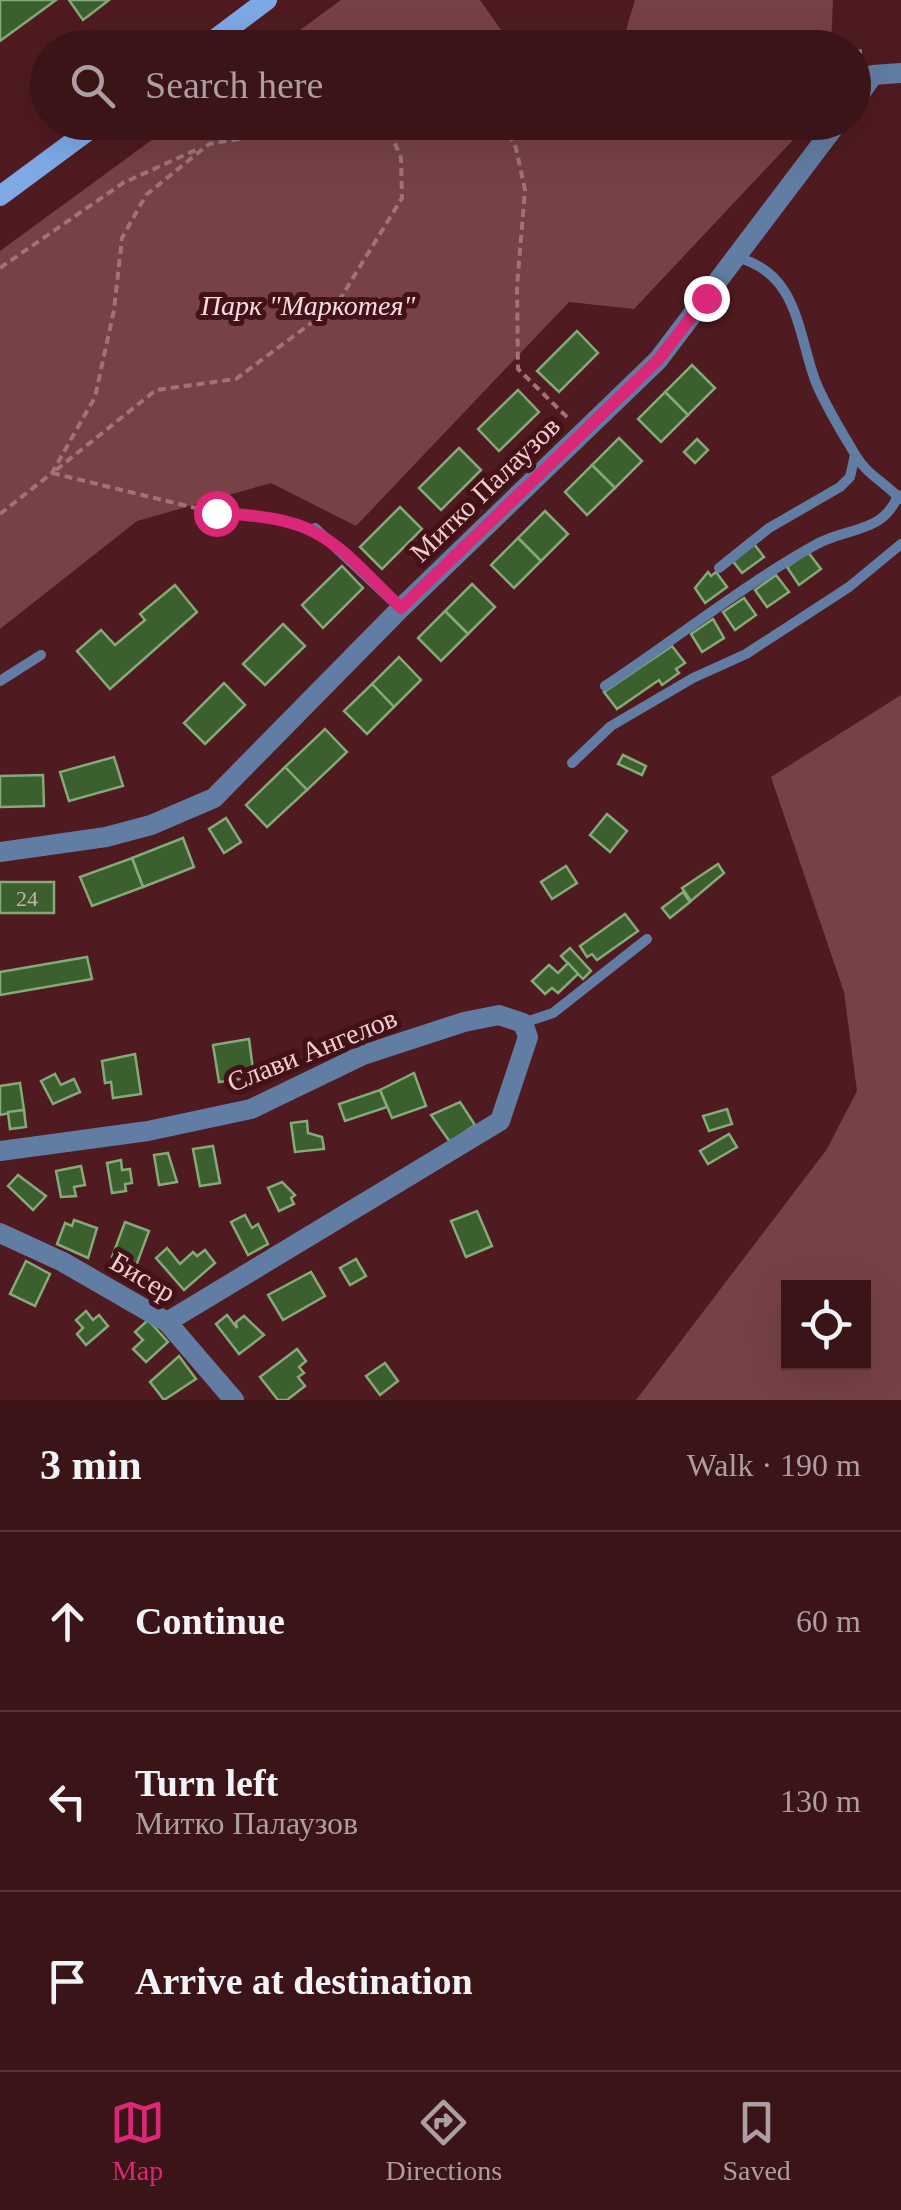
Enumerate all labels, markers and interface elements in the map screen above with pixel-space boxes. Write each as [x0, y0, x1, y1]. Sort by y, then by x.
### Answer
search box [30, 30, 871, 140]
icon: search [65, 58, 120, 113]
text: Search here [145, 64, 323, 106]
route end [684, 276, 730, 322]
park label: Парк "Маркотея" [200, 290, 415, 321]
street label: Митко Палаузов [404, 410, 566, 568]
route start [194, 491, 240, 537]
house number: 24 [16, 886, 38, 911]
street label: Слави Ангелов [223, 1002, 401, 1098]
street label: Бисер [105, 1246, 181, 1308]
map controls [781, 1280, 871, 1370]
button: locate [781, 1280, 871, 1370]
text: 3 min [40, 1442, 142, 1488]
text: Walk · 190 m [687, 1447, 861, 1483]
icon: ahead [40, 1594, 95, 1649]
text: Continue [135, 1600, 285, 1642]
text: 60 m [796, 1603, 861, 1639]
text: Turn left [135, 1762, 278, 1804]
icon: left [40, 1774, 95, 1829]
text: 130 m [780, 1783, 861, 1819]
text: Митко Палаузов [135, 1805, 358, 1841]
icon: arrive [40, 1954, 95, 2009]
text: Arrive at destination [135, 1960, 473, 2002]
tab: Map [110, 2095, 165, 2187]
tab: Directions [385, 2095, 502, 2187]
tab: Saved [722, 2095, 791, 2187]

